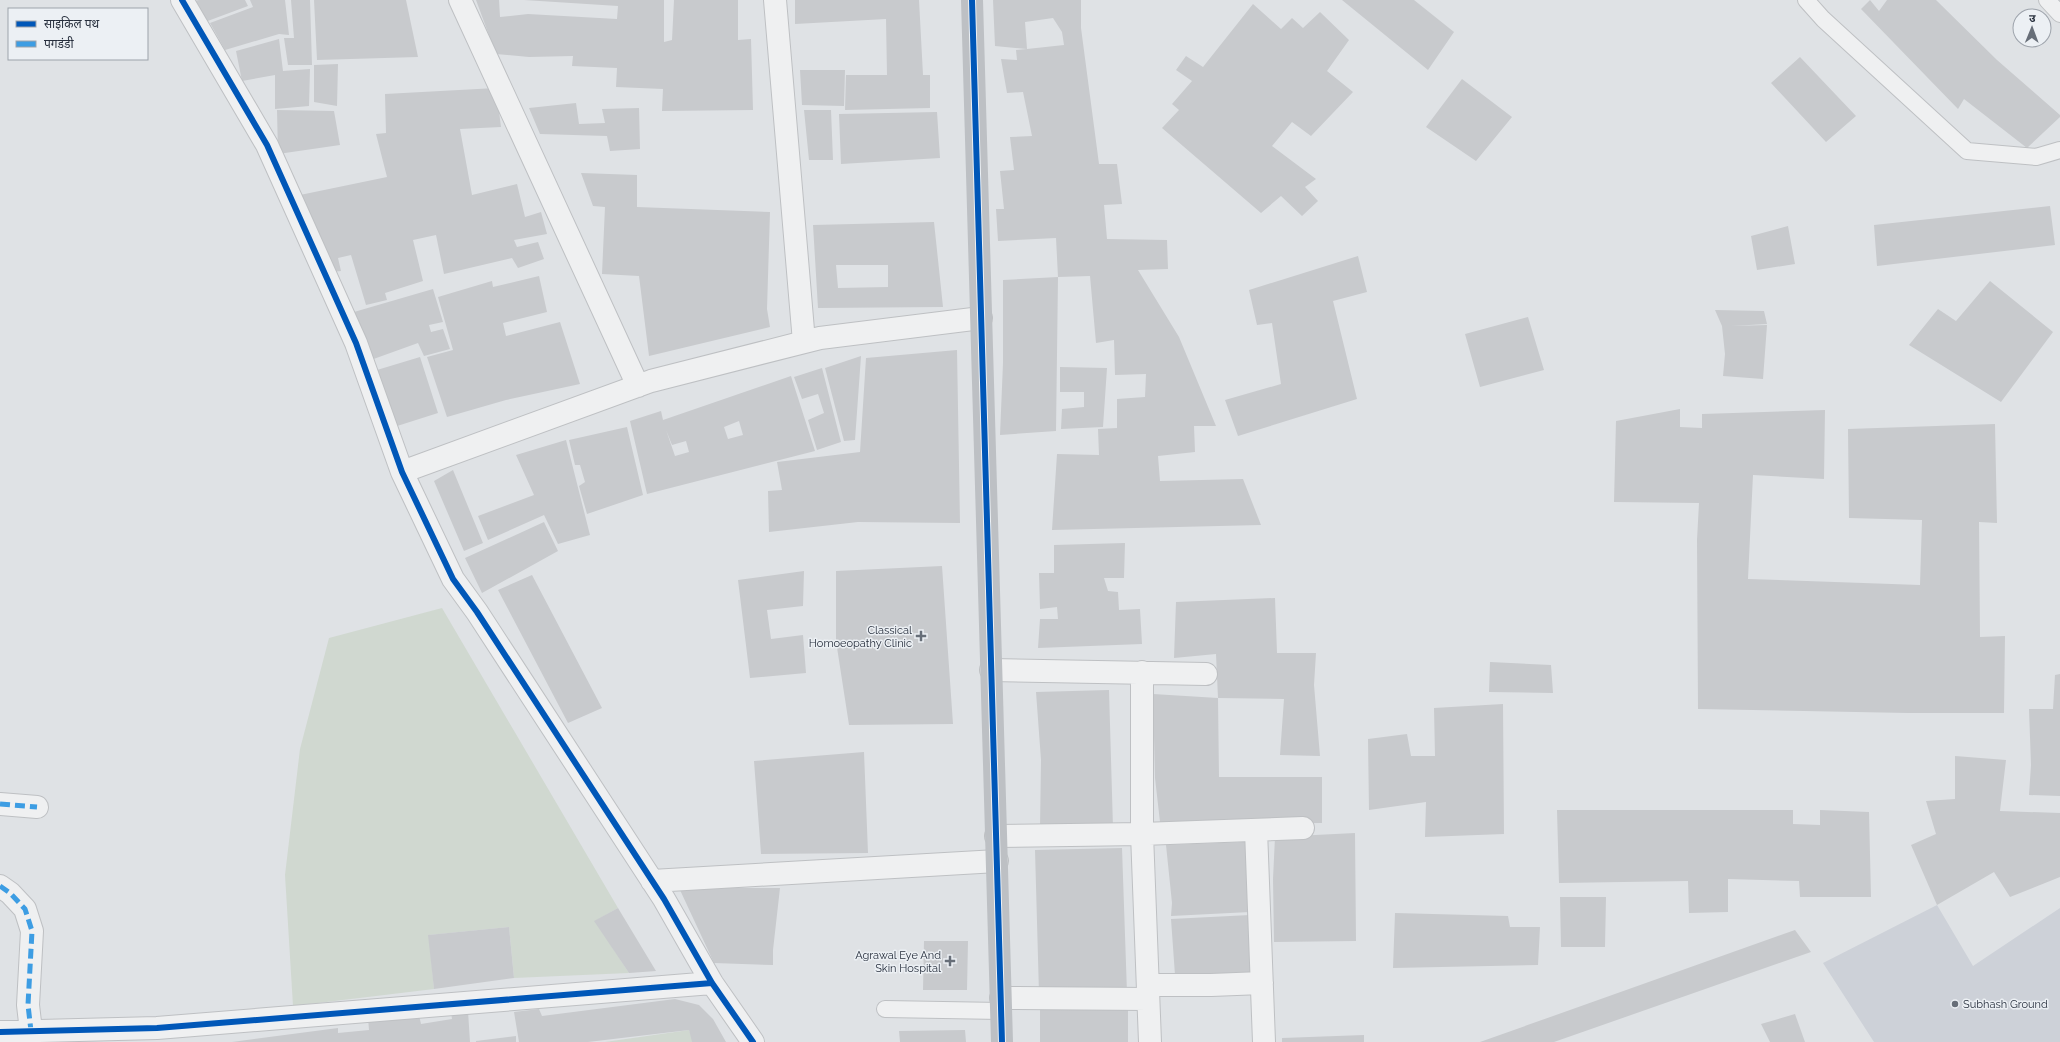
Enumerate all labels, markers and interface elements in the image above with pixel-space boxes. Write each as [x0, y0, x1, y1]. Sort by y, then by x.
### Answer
legend [8, 8, 148, 60]
north arrow [2012, 8, 2052, 48]
text: उ [2029, 12, 2036, 25]
text: साइकिल पथ [44, 16, 99, 31]
text: पगडंडी [44, 36, 74, 51]
place label: Classical Homoeopathy Clinic [809, 624, 912, 650]
marker: Classical Homoeopathy Clinic [915, 630, 927, 642]
place label: Agrawal Eye And Skin Hospital [855, 949, 941, 975]
marker: Agrawal Eye And Skin Hospital [944, 955, 956, 967]
place label: Subhash Ground [1963, 998, 2048, 1011]
marker: Subhash Ground [1950, 999, 1960, 1009]

